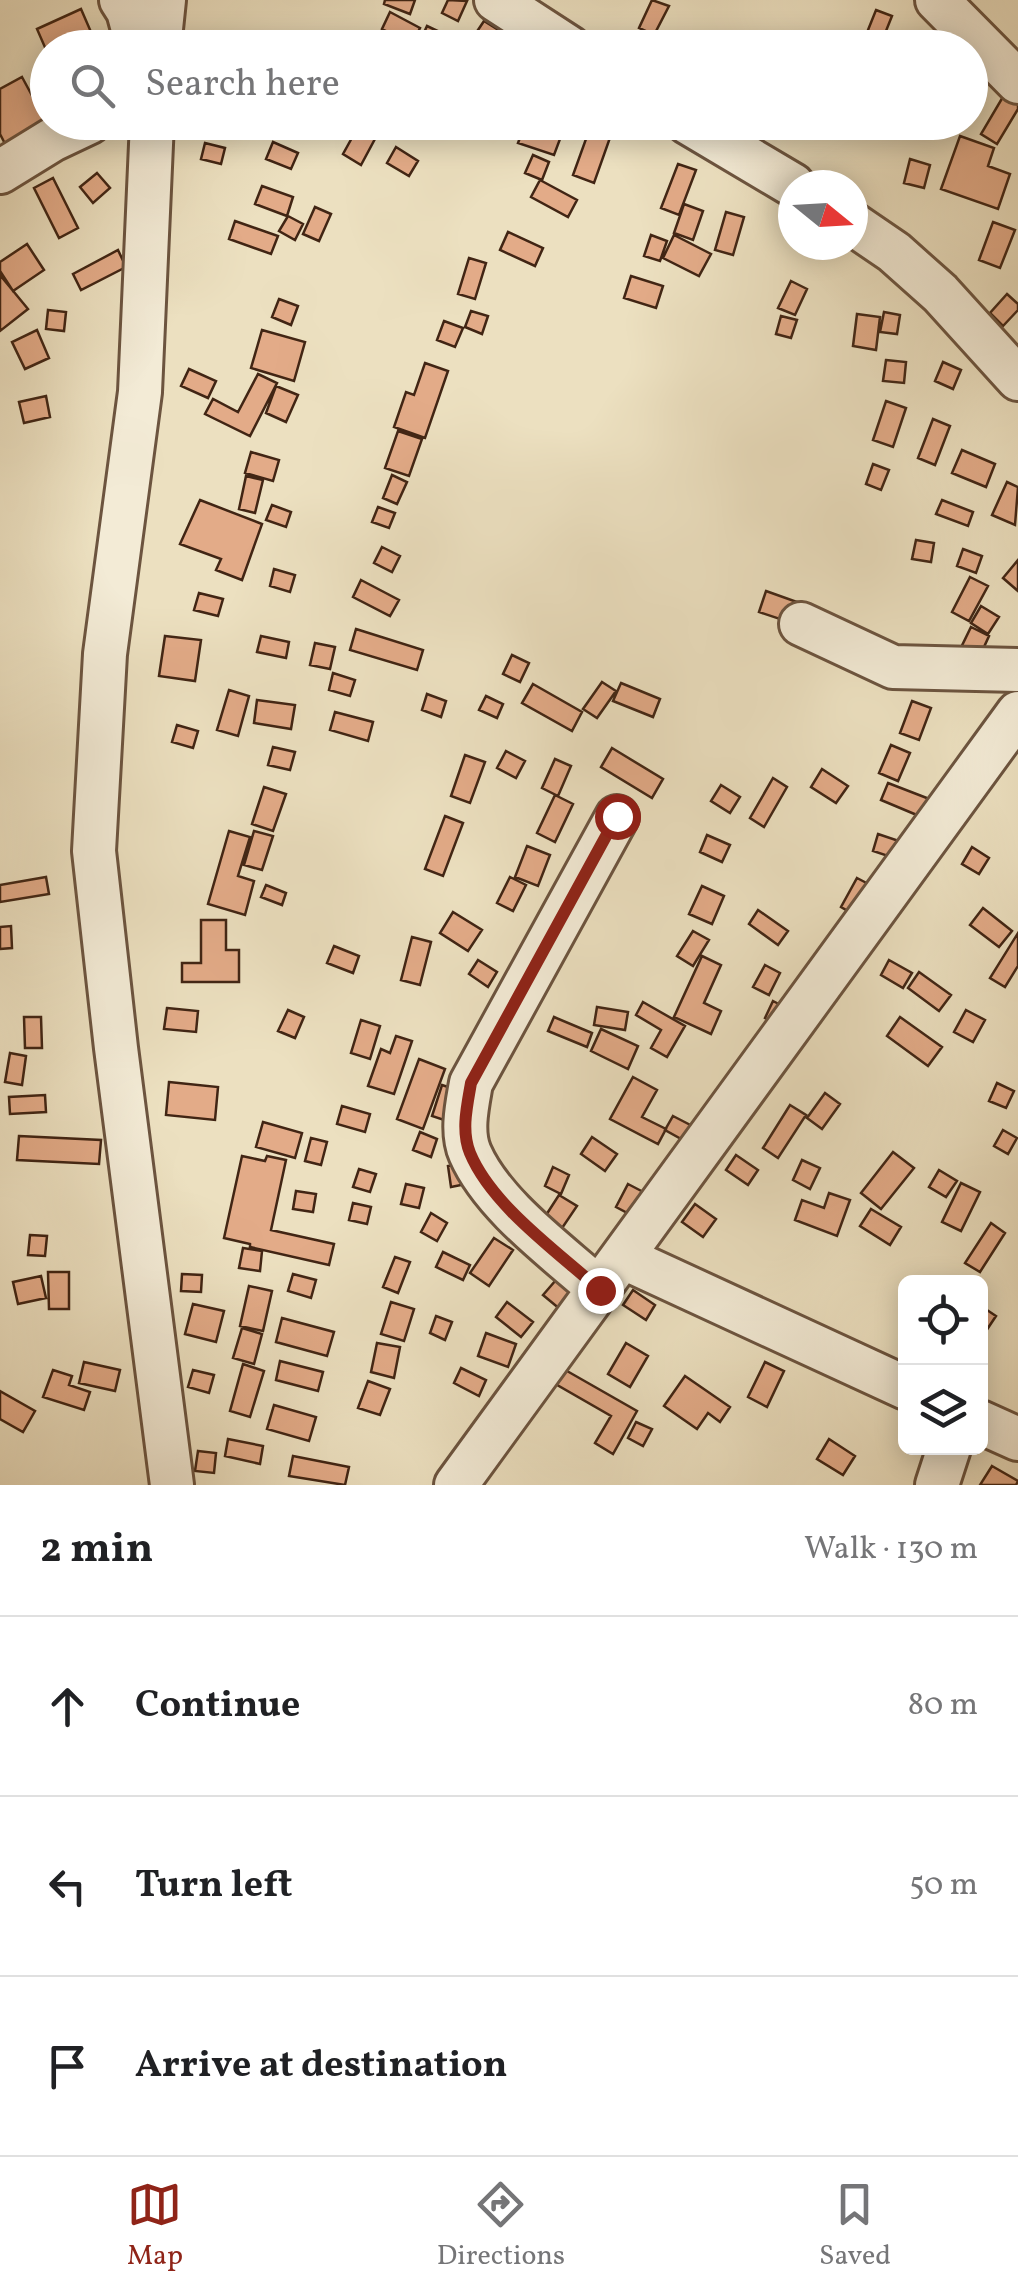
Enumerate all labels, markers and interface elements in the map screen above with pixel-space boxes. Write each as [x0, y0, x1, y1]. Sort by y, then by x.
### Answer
search box [30, 30, 988, 140]
icon: search [65, 58, 120, 113]
text: Search here [145, 59, 340, 112]
north arrow [778, 170, 868, 260]
route start [595, 794, 641, 840]
route end [578, 1268, 624, 1314]
map controls [898, 1275, 988, 1455]
button: locate [898, 1275, 988, 1365]
button: layers [898, 1365, 988, 1455]
text: 2 min [40, 1521, 153, 1580]
text: Walk · 130 m [804, 1528, 978, 1572]
icon: ahead [40, 1679, 95, 1734]
text: Continue [135, 1680, 300, 1733]
text: 80 m [908, 1684, 978, 1728]
icon: left [40, 1859, 95, 1914]
text: Turn left [135, 1860, 292, 1913]
text: 50 m [909, 1864, 978, 1908]
icon: arrive [40, 2039, 95, 2094]
text: Arrive at destination [135, 2040, 508, 2093]
tab: Map [127, 2177, 183, 2276]
tab: Directions [437, 2177, 565, 2276]
tab: Saved [819, 2177, 891, 2276]

